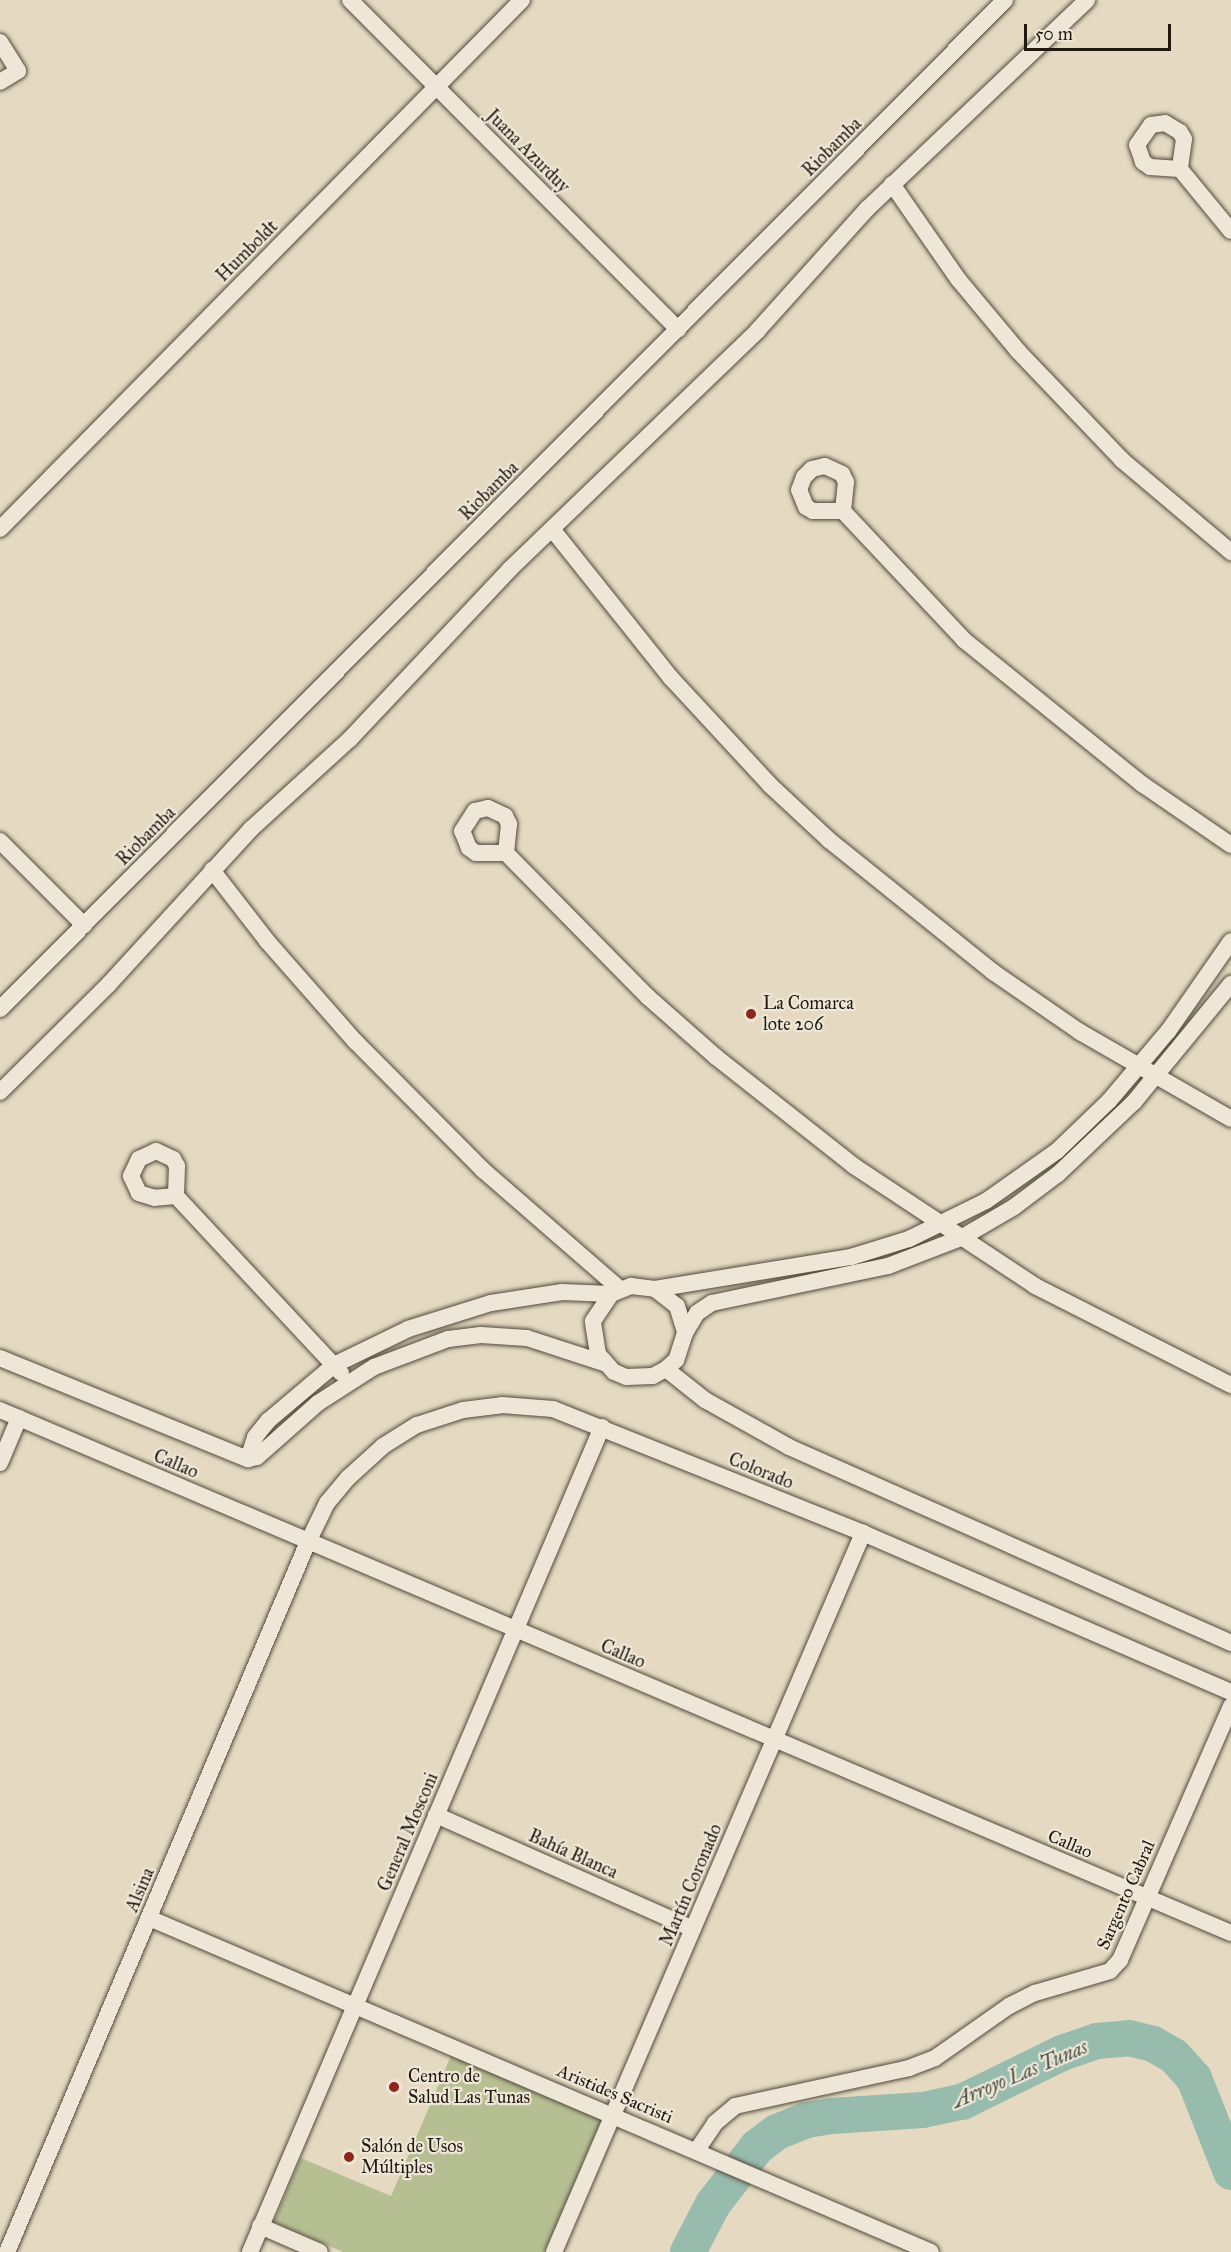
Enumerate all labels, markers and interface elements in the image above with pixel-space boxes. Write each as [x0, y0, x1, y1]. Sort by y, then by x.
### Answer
scale bar [1027, 12, 1174, 50]
text: 50 m [1035, 23, 1073, 45]
street label: Juana Azurduy [482, 105, 574, 197]
street label: Riobamba [798, 113, 866, 181]
street label: Humboldt [212, 216, 282, 286]
street label: Riobamba [455, 457, 523, 525]
street label: Riobamba [112, 802, 180, 870]
place label: La Comarca lote 206 [763, 993, 854, 1036]
marker: La Comarca lote 206 [744, 1007, 758, 1021]
street label: Callao [150, 1445, 202, 1483]
street label: Colorado [725, 1448, 797, 1494]
street label: Callao [597, 1635, 649, 1673]
street label: General Mosconi [373, 1770, 443, 1894]
street label: Martín Coronado [656, 1821, 726, 1949]
street label: Bahía Blanca [525, 1825, 621, 1883]
street label: Callao [1044, 1825, 1096, 1863]
street label: Sargento Cabral [1092, 1837, 1160, 1953]
street label: Alsina [121, 1865, 159, 1915]
water label: Arroyo Las Tunas [949, 2035, 1091, 2113]
street label: Aristides Sacristi [554, 2060, 676, 2128]
place label: Centro de Salud Las Tunas [408, 2066, 530, 2108]
marker: Centro de Salud Las Tunas [385, 2078, 403, 2096]
place label: Salón de Usos Múltiples [361, 2136, 463, 2178]
marker: Salón de Usos Múltiples [342, 2150, 356, 2164]

